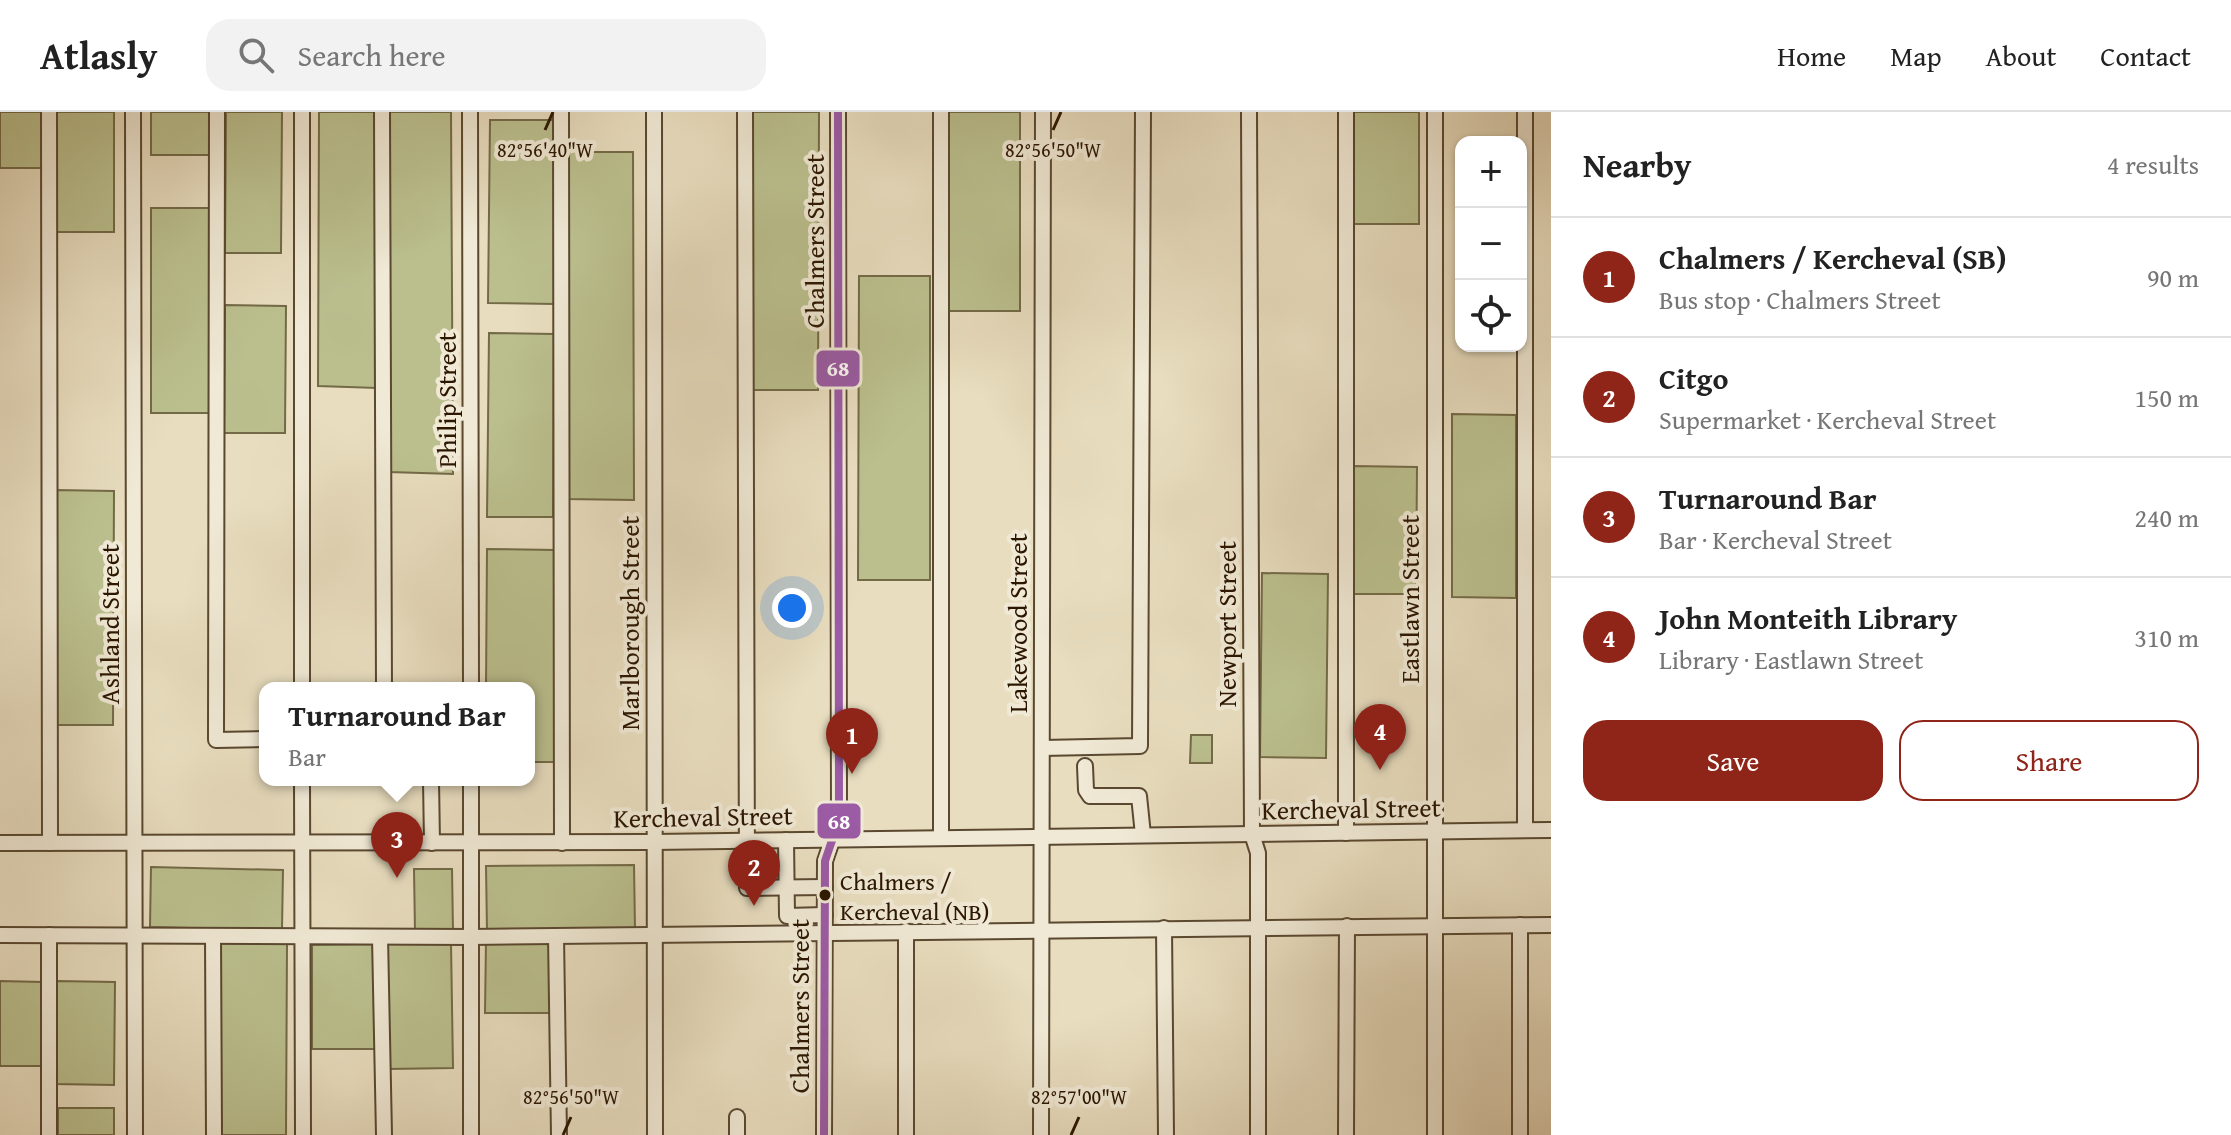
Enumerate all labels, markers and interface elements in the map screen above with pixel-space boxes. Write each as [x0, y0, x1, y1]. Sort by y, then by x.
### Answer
search box [206, 19, 766, 91]
text: Atlasly [40, 27, 158, 83]
icon: search [234, 33, 278, 77]
text: Search here [298, 33, 446, 77]
text: Home [1777, 35, 1846, 76]
text: Map [1890, 35, 1942, 76]
text: About [1986, 35, 2056, 76]
text: Contact [2100, 35, 2191, 76]
text: 82°56'40"W [497, 135, 593, 164]
text: 82°56'50"W [1005, 135, 1101, 164]
map controls [1455, 136, 1527, 352]
button: + [1455, 136, 1527, 208]
text: Nearby [1583, 140, 1692, 189]
text: 4 results [2107, 145, 2199, 184]
street label: Chalmers Street [795, 154, 834, 328]
button: − [1455, 208, 1527, 280]
text: Chalmers / Kercheval (SB) [1659, 236, 2006, 280]
text: 1 [1602, 258, 1616, 297]
text: 90 m [2147, 258, 2199, 297]
button: locate [1455, 280, 1527, 352]
text: Bus stop · Chalmers Street [1659, 280, 1941, 319]
street label: Philip Street [427, 332, 466, 468]
line badge: 68 [815, 349, 861, 388]
text: 68 [827, 352, 849, 384]
text: Citgo [1659, 356, 1728, 400]
text: 2 [1602, 378, 1616, 417]
text: 150 m [2134, 378, 2199, 417]
text: Supermarket · Kercheval Street [1659, 400, 1996, 439]
text: Turnaround Bar [1659, 476, 1877, 520]
text: 3 [1602, 498, 1616, 537]
text: 240 m [2134, 498, 2199, 537]
street label: Marlborough Street [610, 515, 649, 731]
street label: Eastlawn Street [1390, 515, 1429, 683]
text: Bar · Kercheval Street [1659, 520, 1892, 559]
street label: Lakewood Street [998, 533, 1037, 713]
street label: Newport Street [1207, 541, 1246, 707]
street label: Ashland Street [90, 544, 129, 704]
your location [772, 588, 812, 628]
text: John Monteith Library [1659, 596, 1957, 640]
text: 4 [1602, 618, 1616, 657]
text: 310 m [2134, 618, 2199, 657]
text: Library · Eastlawn Street [1659, 640, 1923, 679]
popup [259, 682, 535, 786]
text: Turnaround Bar [288, 693, 506, 737]
pin: 4 [1354, 704, 1406, 770]
pin: 1 [826, 708, 878, 774]
button: Save [1583, 720, 1883, 801]
button: Share [1899, 720, 2199, 801]
text: Bar [288, 737, 326, 776]
street label: Kercheval Street [1261, 787, 1441, 830]
street label: Kercheval Street [613, 795, 793, 838]
line badge: 68 [816, 802, 862, 840]
text: 68 [828, 805, 850, 837]
pin: 3 [371, 812, 423, 878]
pin: 2 [728, 840, 780, 906]
place label: Chalmers / Kercheval (NB) [840, 864, 990, 929]
marker: Chalmers / Kercheval (NB) [817, 887, 833, 903]
street label: Chalmers Street [780, 919, 819, 1093]
text: 82°56'50"W [523, 1082, 619, 1111]
text: 82°57'00"W [1031, 1082, 1127, 1111]

